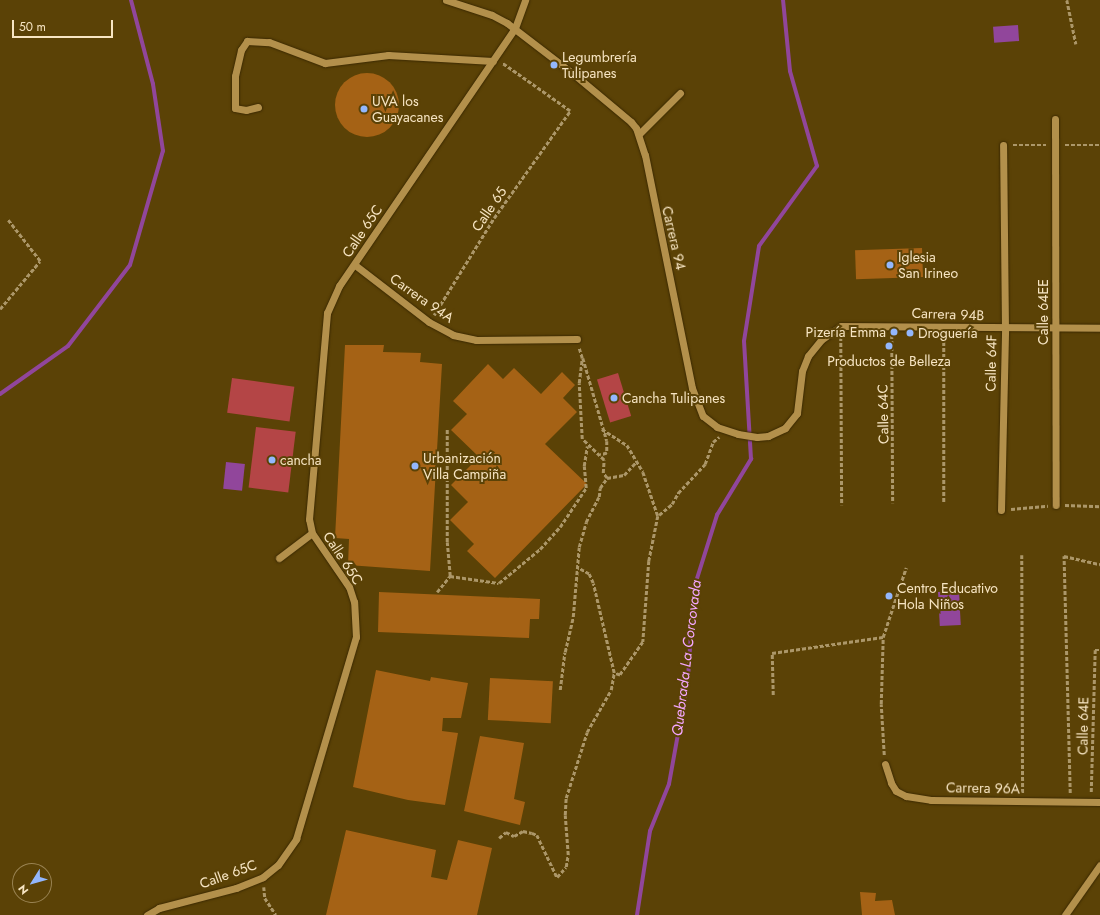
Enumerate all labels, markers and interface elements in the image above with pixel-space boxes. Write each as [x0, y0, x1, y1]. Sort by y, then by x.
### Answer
scale bar [14, 12, 115, 38]
text: 50 m [19, 18, 46, 36]
place label: Legumbrería Tulipanes [562, 49, 637, 82]
marker: Legumbrería Tulipanes [549, 60, 559, 70]
place label: UVA los Guayacanes [372, 93, 443, 126]
marker: UVA los Guayacanes [359, 104, 369, 114]
street label: Calle 65 [468, 184, 510, 234]
street label: Calle 65C [338, 202, 386, 260]
street label: Carrera 94 [659, 204, 689, 272]
place label: Iglesia San Irineo [898, 249, 958, 282]
marker: Iglesia San Irineo [885, 260, 895, 270]
street label: Carrera 94A [387, 270, 457, 326]
street label: Calle 64EE [1035, 279, 1051, 345]
street label: Carrera 94B [911, 304, 985, 324]
place label: Pizería Emma [806, 324, 886, 340]
place label: Droguería [918, 325, 977, 341]
marker: Pizería Emma [889, 327, 899, 337]
marker: Droguería [905, 328, 915, 338]
street label: Calle 64F [982, 334, 1000, 392]
marker: Productos de Belleza [884, 341, 894, 351]
place label: Productos de Belleza [827, 353, 951, 369]
street label: Calle 64C [874, 384, 892, 444]
place label: Cancha Tulipanes [622, 390, 725, 406]
marker: Cancha Tulipanes [609, 393, 619, 403]
place label: Urbanización Villa Campiña [423, 450, 506, 482]
place label: cancha [280, 452, 322, 468]
marker: cancha [267, 455, 277, 465]
marker: Urbanización Villa Campiña [410, 461, 420, 471]
street label: Calle 65C [320, 528, 366, 588]
water label: Quebrada La Corcovada [668, 579, 706, 737]
place label: Centro Educativo Hola Niños [897, 580, 998, 612]
marker: Centro Educativo Hola Niños [884, 591, 894, 601]
street label: Calle 64E [1074, 697, 1092, 755]
street label: Carrera 96A [946, 779, 1020, 797]
street label: Calle 65C [197, 856, 259, 892]
north arrow [12, 863, 52, 903]
text: N [14, 881, 32, 898]

